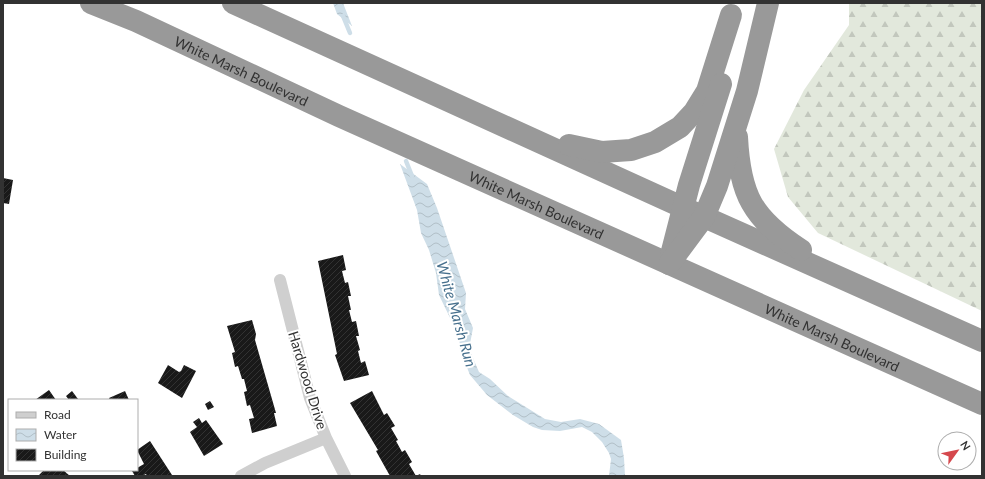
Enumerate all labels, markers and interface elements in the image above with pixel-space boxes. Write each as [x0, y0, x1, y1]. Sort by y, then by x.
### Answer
street label: White Marsh Boulevard [172, 32, 311, 109]
street label: White Marsh Boulevard [466, 167, 607, 242]
water label: White Marsh Run [433, 259, 481, 369]
street label: White Marsh Boulevard [762, 299, 902, 374]
street label: Hardwood Drive [285, 329, 331, 431]
legend [8, 399, 138, 471]
text: Road [44, 407, 71, 422]
text: Water [44, 427, 77, 442]
north arrow [937, 431, 977, 471]
text: N [958, 438, 974, 452]
text: Building [44, 447, 87, 462]

